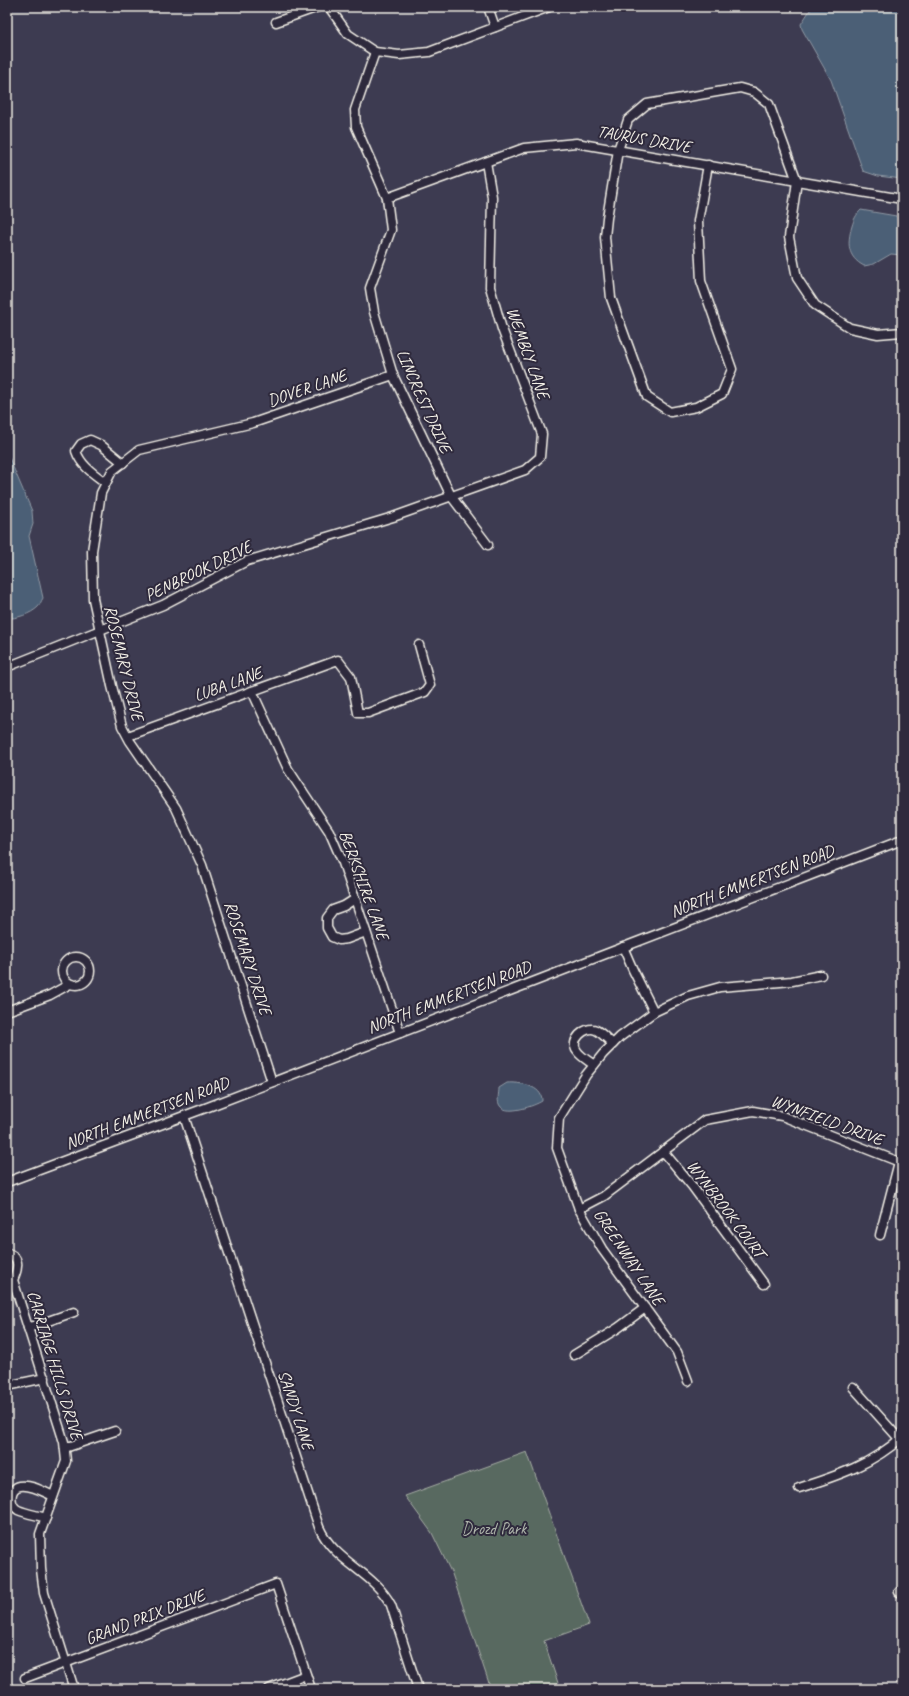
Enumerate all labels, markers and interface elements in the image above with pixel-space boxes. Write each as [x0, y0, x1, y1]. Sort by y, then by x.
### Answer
street label: TAURUS DRIVE [596, 120, 695, 158]
street label: WEMBLY LANE [502, 304, 555, 404]
street label: LINCREST DRIVE [392, 346, 457, 458]
street label: DOVER LANE [265, 364, 351, 411]
street label: PENBROOK DRIVE [141, 535, 257, 606]
street label: ROSEMARY DRIVE [100, 603, 149, 725]
street label: LUBA LANE [191, 661, 267, 706]
street label: BERKSHIRE LANE [334, 827, 394, 945]
street label: NORTH EMMERTSEN ROAD [667, 839, 839, 922]
street label: ROSEMARY DRIVE [220, 899, 277, 1020]
street label: NORTH EMMERTSEN ROAD [364, 955, 536, 1038]
street label: NORTH EMMERTSEN ROAD [62, 1071, 234, 1154]
street label: WYNFIELD DRIVE [768, 1090, 888, 1151]
street label: WYNBROOK COURT [682, 1156, 772, 1266]
street label: GREENWAY LANE [589, 1205, 670, 1311]
street label: CARRIAGE HILLS DRIVE [22, 1288, 88, 1444]
street label: SANDY LANE [273, 1368, 320, 1455]
park label: Drozd Park [462, 1518, 528, 1539]
street label: GRAND PRIX DRIVE [82, 1584, 210, 1649]

